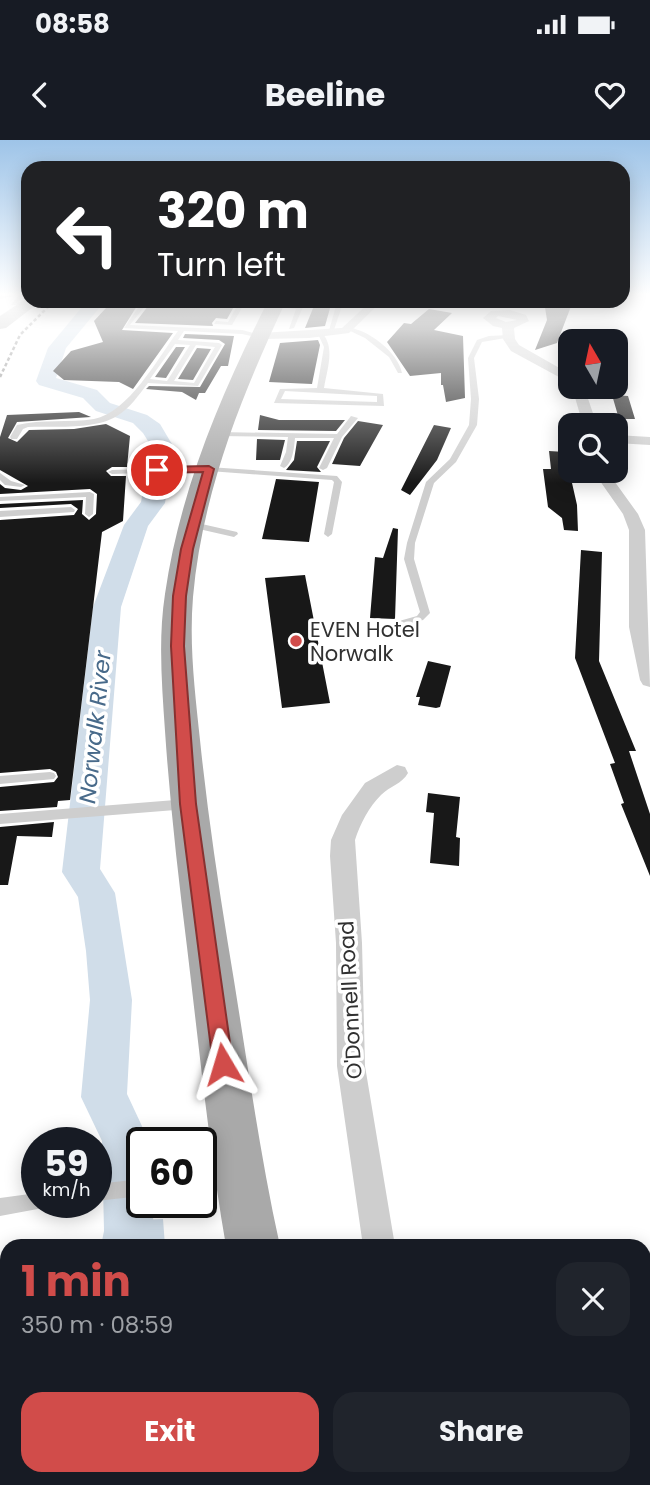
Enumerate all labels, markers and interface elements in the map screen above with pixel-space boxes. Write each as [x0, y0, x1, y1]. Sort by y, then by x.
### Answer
text: 08:58 [35, 6, 110, 42]
text: Beeline [265, 72, 385, 117]
icon: back [21, 76, 59, 114]
icon: heart [591, 76, 629, 114]
text: 320 m [157, 177, 309, 245]
icon: left [42, 189, 133, 280]
text: Turn left [157, 242, 286, 287]
north arrow [558, 329, 628, 399]
map controls [558, 329, 628, 483]
button: search [558, 413, 628, 483]
pin [127, 440, 187, 500]
icon: arrive [138, 451, 176, 489]
place label: EVEN Hotel Norwalk [310, 615, 420, 668]
marker: EVEN Hotel Norwalk [288, 633, 304, 649]
water label: Norwalk River [71, 648, 119, 805]
street label: O'Donnell Road [331, 920, 369, 1080]
position arrow [186, 1027, 260, 1101]
speed limit sign: 60 [126, 1127, 217, 1218]
text: 59 [44, 1139, 89, 1188]
text: km/h [43, 1177, 90, 1202]
text: 1 min [21, 1252, 131, 1311]
button: close [556, 1262, 630, 1336]
text: 350 m · 08:59 [21, 1309, 173, 1341]
button: Exit [21, 1392, 319, 1472]
button: Share [333, 1392, 630, 1472]

